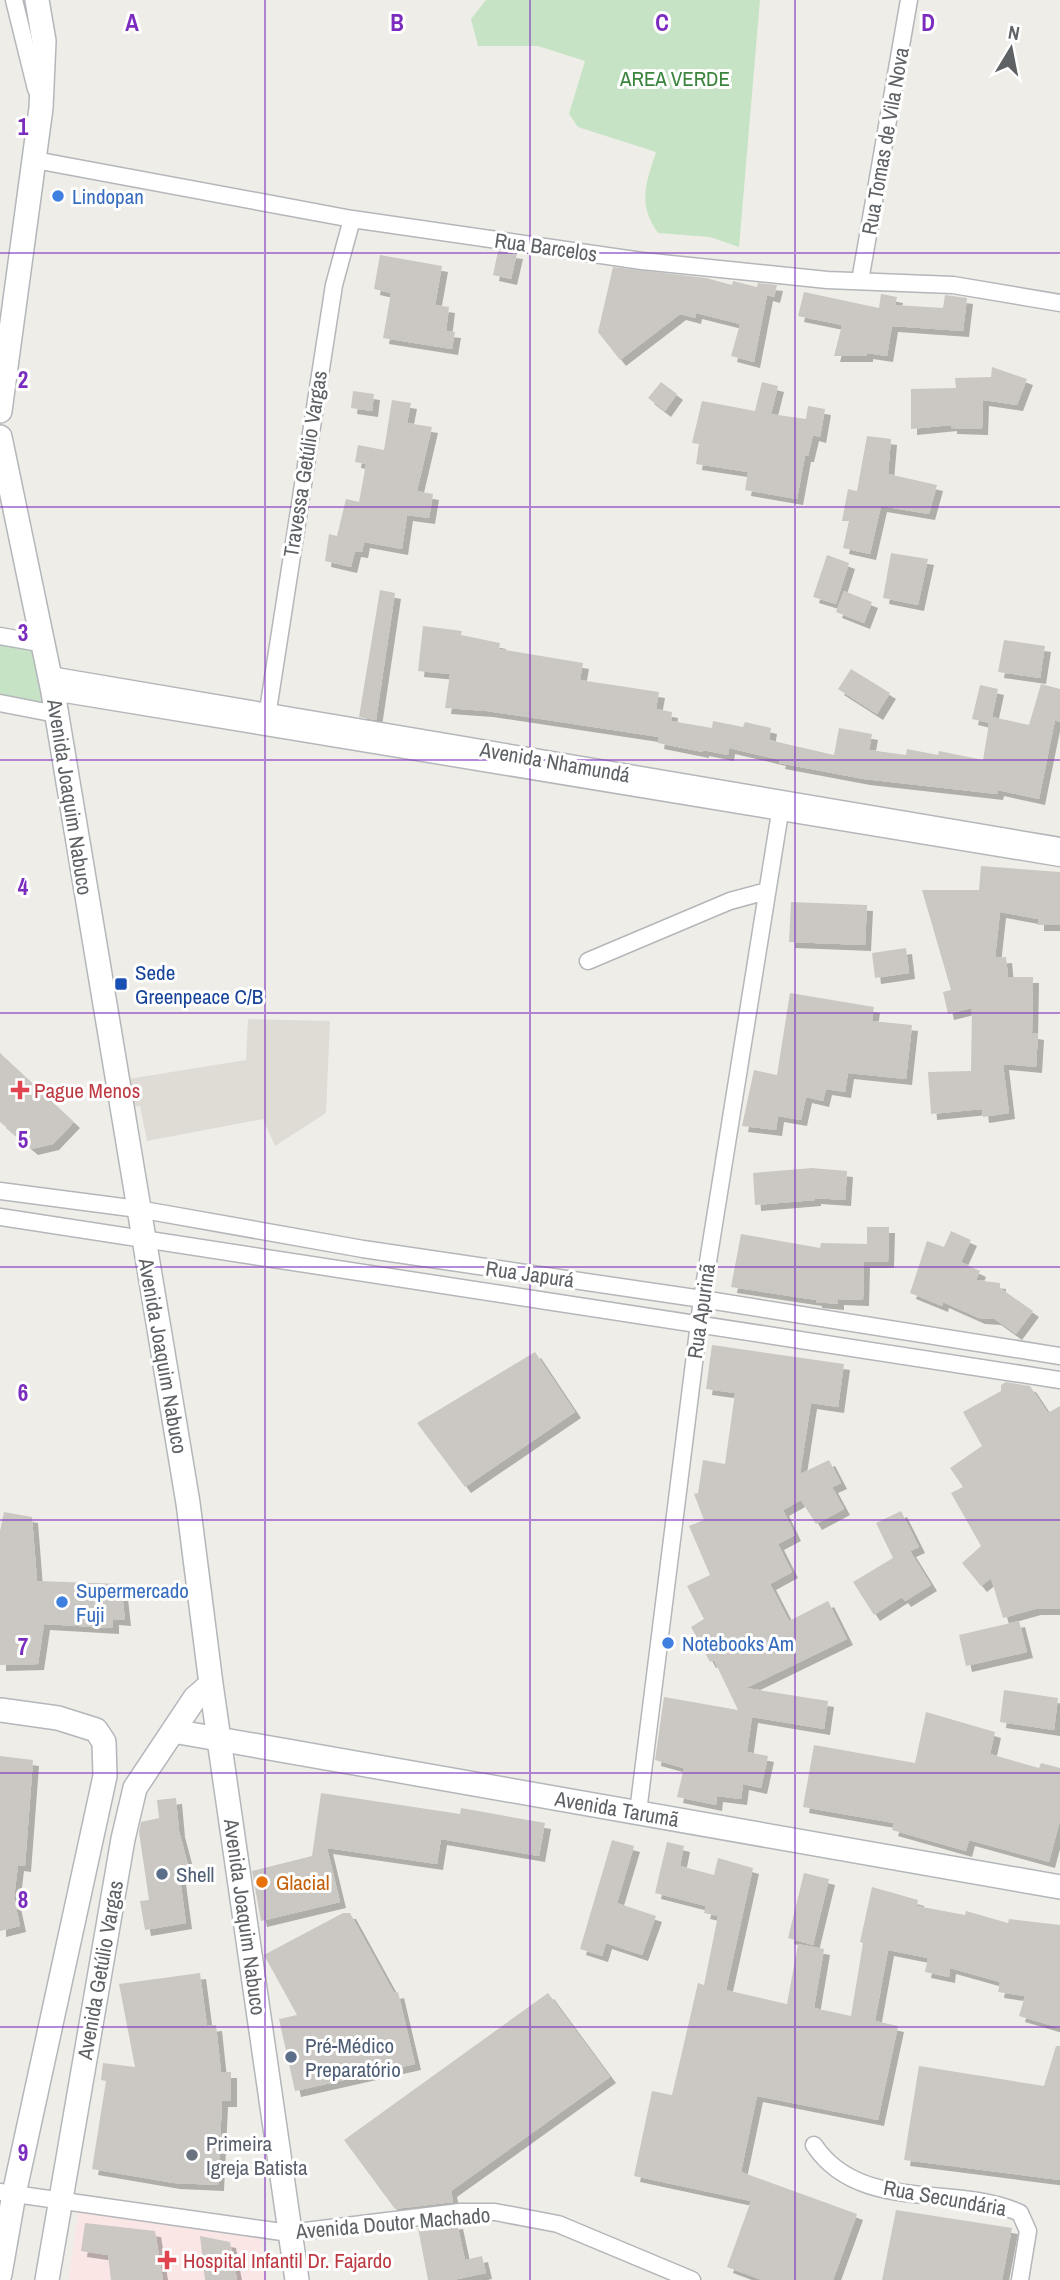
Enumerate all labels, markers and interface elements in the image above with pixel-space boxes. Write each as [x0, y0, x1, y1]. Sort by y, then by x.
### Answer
text: A [125, 7, 139, 38]
text: B [390, 7, 404, 38]
text: C [655, 7, 669, 38]
text: D [921, 7, 935, 38]
north arrow [976, 14, 1046, 84]
text: N [1006, 18, 1022, 46]
street label: Rua Tomas de Vila Nova [854, 45, 916, 237]
park label: AREA VERDE [619, 64, 730, 93]
text: 1 [18, 111, 29, 142]
place label: Lindopan [72, 182, 144, 211]
marker: Lindopan [50, 188, 66, 204]
street label: Rua Barcelos [493, 225, 599, 269]
text: 2 [18, 364, 28, 395]
street label: Travessa Getúlio Vargas [276, 369, 334, 559]
text: 3 [18, 617, 28, 648]
street label: Avenida Joaquim Nabuco [40, 696, 100, 897]
street label: Avenida Nhamundá [477, 734, 633, 790]
text: 4 [18, 871, 29, 902]
place label: Sede Greenpeace C/B [135, 958, 263, 1011]
marker: Sede Greenpeace C/B [113, 976, 129, 992]
place label: Pague Menos [34, 1076, 140, 1105]
marker: Pague Menos [12, 1082, 28, 1098]
text: 5 [18, 1124, 28, 1155]
street label: Rua Japurá [484, 1253, 577, 1295]
street label: Avenida Joaquim Nabuco [131, 1255, 194, 1456]
street label: Rua Apurinã [680, 1261, 722, 1360]
text: 6 [18, 1377, 28, 1408]
place label: Supermercado Fuji [76, 1576, 189, 1629]
marker: Supermercado Fuji [54, 1594, 70, 1610]
place label: Notebooks Am [682, 1629, 794, 1658]
text: 7 [18, 1631, 28, 1662]
marker: Notebooks Am [660, 1635, 676, 1651]
street label: Avenida Tarumã [552, 1784, 682, 1834]
street label: Avenida Joaquim Nabuco [217, 1816, 273, 2017]
place label: Shell [176, 1860, 214, 1889]
marker: Shell [154, 1866, 170, 1882]
place label: Glacial [276, 1868, 330, 1897]
marker: Glacial [254, 1874, 270, 1890]
street label: Avenida Getúlio Vargas [70, 1878, 130, 2063]
text: 8 [18, 1884, 28, 1915]
place label: Pré-Médico Preparatório [305, 2031, 401, 2084]
marker: Pré-Médico Preparatório [283, 2049, 299, 2065]
place label: Primeira Igreja Batista [206, 2129, 308, 2182]
text: 9 [18, 2137, 28, 2168]
marker: Primeira Igreja Batista [184, 2147, 200, 2163]
street label: Rua Secundária [881, 2173, 1009, 2223]
street label: Avenida Doutor Machado [294, 2200, 491, 2246]
place label: Hospital Infantil Dr. Fajardo [183, 2246, 392, 2275]
marker: Hospital Infantil Dr. Fajardo [157, 2250, 177, 2270]

